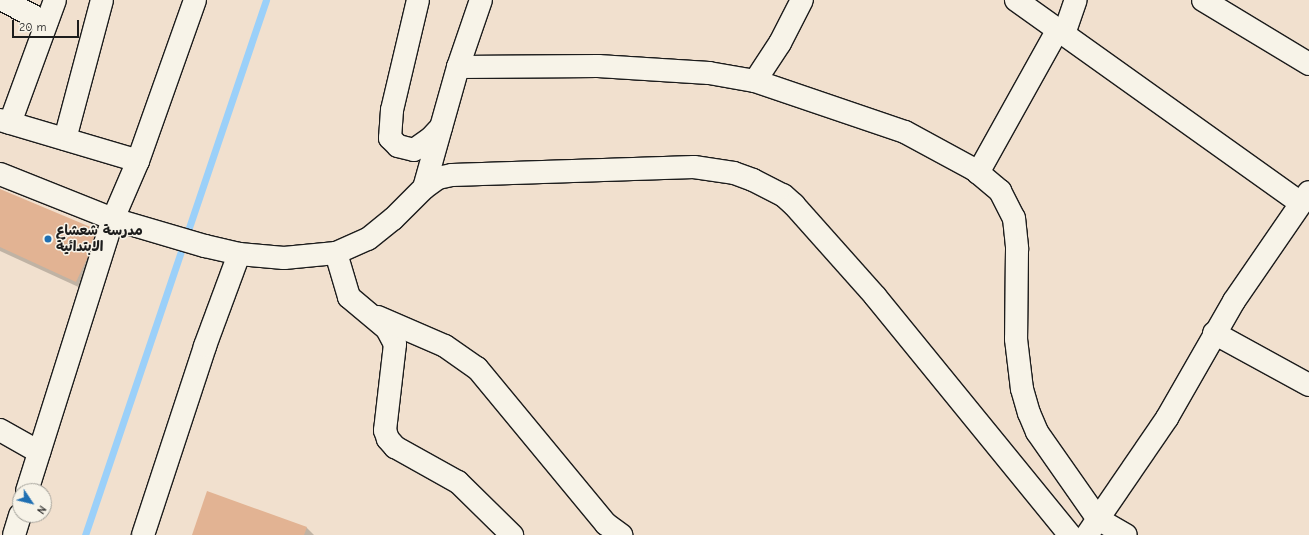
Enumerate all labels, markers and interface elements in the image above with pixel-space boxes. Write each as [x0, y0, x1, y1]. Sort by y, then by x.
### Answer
scale bar [14, 12, 81, 38]
text: 20 m [19, 20, 47, 34]
place label: مدرسة شعشاع الابتدائية [56, 223, 143, 256]
marker: مدرسة شعشاع الابتدائية [43, 234, 53, 244]
north arrow [12, 483, 52, 523]
text: N [34, 503, 49, 516]

